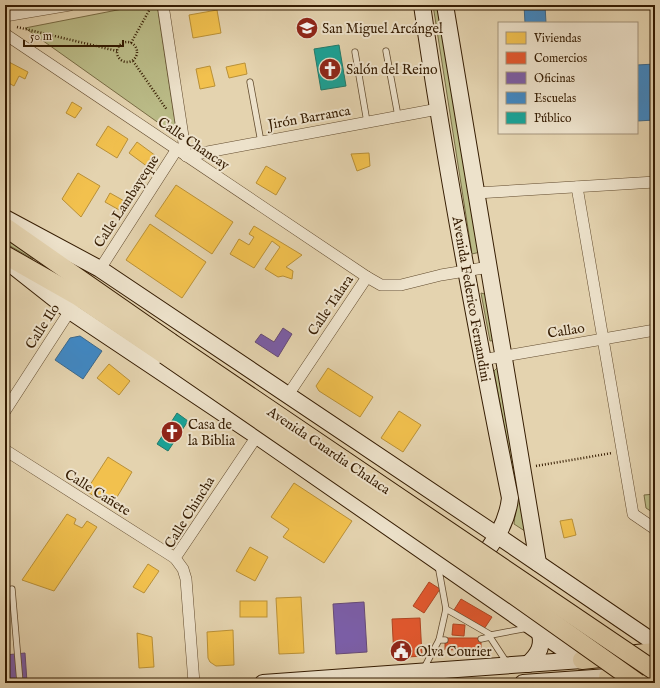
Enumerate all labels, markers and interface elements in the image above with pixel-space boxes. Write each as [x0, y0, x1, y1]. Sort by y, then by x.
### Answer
school or university icon: San Miguel Arcángel [294, 15, 320, 41]
place label: San Miguel Arcángel [322, 20, 443, 38]
scale bar [24, 22, 123, 48]
legend [498, 22, 638, 134]
text: 50 m [30, 29, 52, 44]
text: Viviendas [533, 31, 581, 46]
text: Comercios [534, 51, 587, 66]
church icon: Salón del Reino [317, 56, 343, 82]
place label: Salón del Reino [346, 61, 438, 79]
text: Oficinas [534, 71, 575, 86]
text: Escuelas [534, 91, 576, 106]
street label: Jirón Barranca [264, 102, 353, 134]
text: Público [534, 111, 572, 126]
street label: Calle Chancay [154, 113, 233, 175]
street label: Calle Lambayeque [90, 151, 164, 251]
street label: Avenida Federico Fernandini [447, 214, 494, 384]
street label: Calle Talara [304, 271, 358, 339]
street label: Calle Ilo [22, 300, 64, 353]
street label: Callao [546, 319, 586, 343]
street label: Avenida Guardia Chalaca [263, 402, 394, 499]
place label: Casa de la Biblia [188, 416, 236, 450]
church icon: Casa de la Biblia [159, 419, 185, 445]
street label: Calle Cañete [61, 466, 134, 520]
street label: Calle Chincha [161, 472, 220, 552]
public building icon: Olva Courier [388, 638, 414, 664]
place label: Olva Courier [416, 643, 492, 661]

